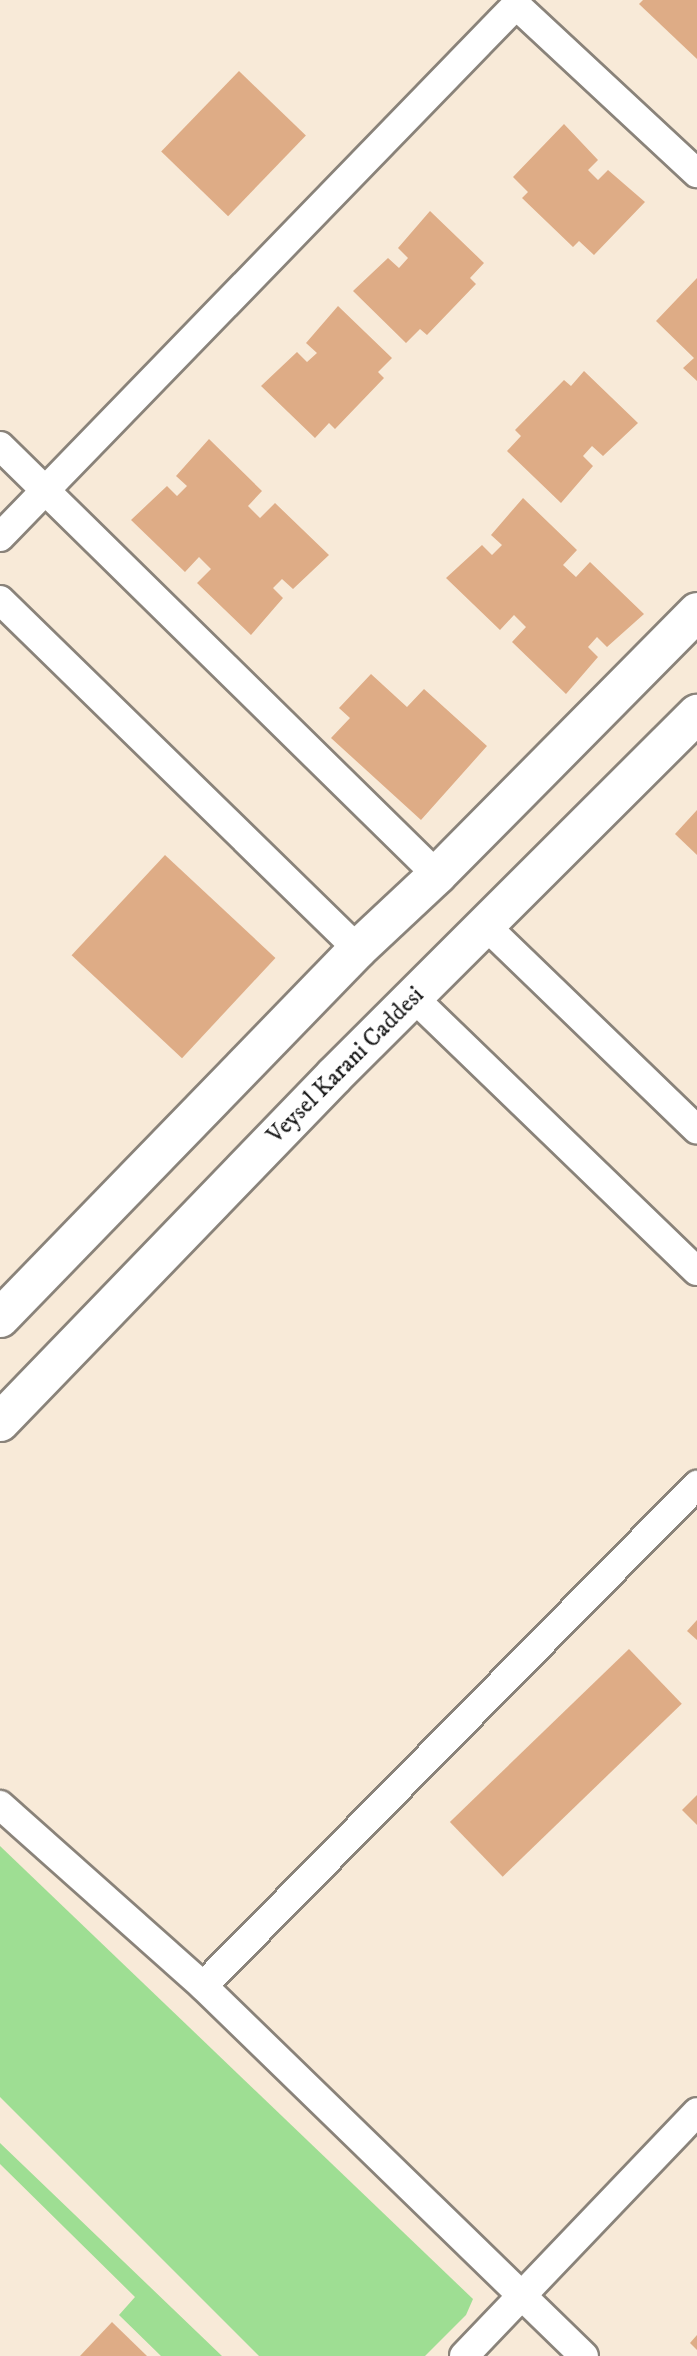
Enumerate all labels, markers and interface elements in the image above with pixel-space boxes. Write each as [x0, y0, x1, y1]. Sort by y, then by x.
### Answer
street label: Veysel Karani Caddesi [262, 982, 430, 1150]

